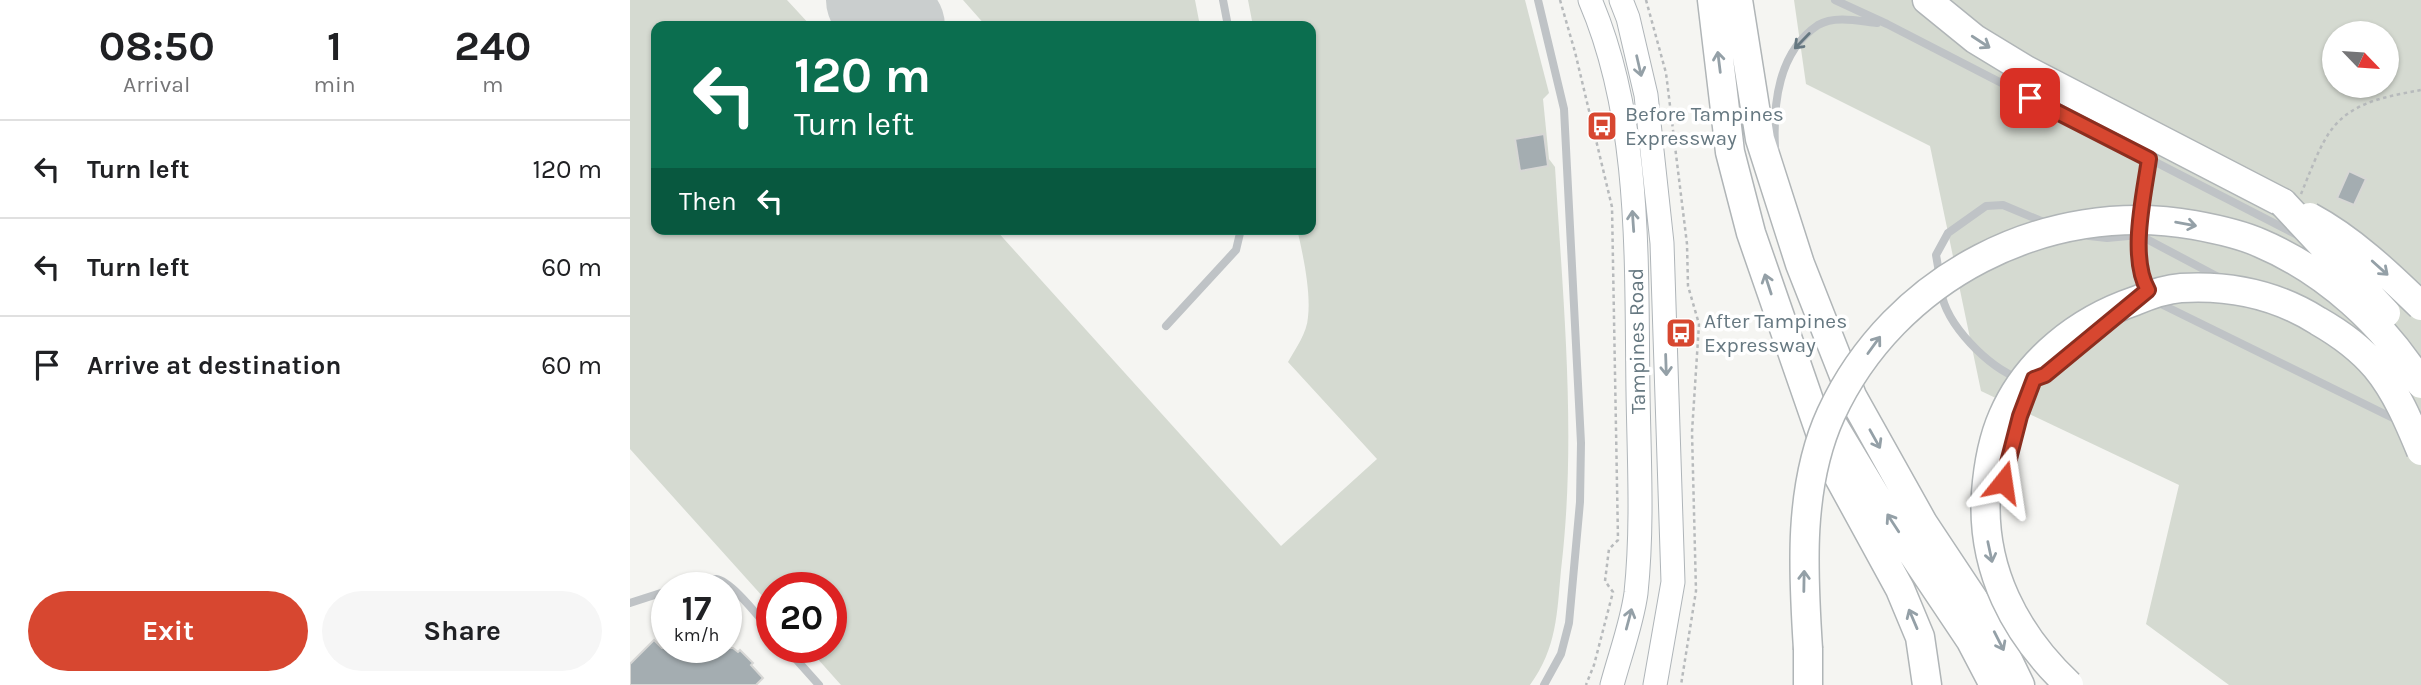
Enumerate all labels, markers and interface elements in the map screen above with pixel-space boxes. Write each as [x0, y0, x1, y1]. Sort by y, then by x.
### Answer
text: 08:50 [99, 21, 215, 71]
text: 1 [327, 21, 342, 71]
text: 240 [454, 21, 531, 71]
north arrow [2322, 21, 2399, 98]
map controls [2322, 21, 2399, 98]
one-way arrow [1794, 32, 1811, 49]
one-way arrow [1971, 35, 1990, 49]
text: 120 m [794, 47, 931, 104]
icon: left [679, 49, 770, 140]
one-way arrow [1713, 51, 1726, 74]
one-way arrow [1632, 54, 1646, 77]
pin [2000, 68, 2060, 128]
text: Arrival [123, 71, 190, 98]
text: min [313, 71, 356, 98]
text: m [482, 71, 504, 98]
icon: arrive [2011, 79, 2049, 117]
place label: Before Tampines Expressway [1625, 102, 1784, 150]
text: Turn left [794, 106, 914, 143]
bus stop icon: Before Tampines Expressway [1585, 109, 1619, 143]
icon: left [28, 150, 66, 188]
text: Turn left [87, 154, 189, 185]
text: 120 m [532, 154, 602, 185]
icon: left [751, 182, 789, 220]
text: Then [679, 186, 737, 217]
one-way arrow [1626, 210, 1639, 233]
one-way arrow [2174, 218, 2197, 231]
icon: left [28, 248, 66, 286]
text: Turn left [87, 252, 189, 283]
text: 60 m [541, 252, 602, 283]
one-way arrow [2371, 260, 2389, 276]
street label: Tampines Road [1624, 268, 1650, 414]
one-way arrow [1761, 273, 1773, 295]
place label: After Tampines Expressway [1704, 309, 1847, 357]
bus stop icon: After Tampines Expressway [1664, 316, 1698, 350]
one-way arrow [1867, 336, 1881, 355]
icon: arrive [28, 346, 66, 384]
text: Arrive at destination [87, 350, 341, 381]
text: 60 m [541, 350, 602, 381]
one-way arrow [1659, 353, 1673, 376]
one-way arrow [1868, 428, 1882, 448]
position arrow [1966, 445, 2040, 519]
one-way arrow [1885, 514, 1900, 533]
one-way arrow [1983, 540, 1997, 563]
one-way arrow [1798, 570, 1811, 593]
speed limit sign: 20 [756, 572, 847, 663]
text: 17 [682, 588, 711, 629]
button: Exit [28, 591, 308, 671]
button: Share [322, 591, 602, 671]
one-way arrow [1623, 608, 1636, 631]
one-way arrow [1906, 609, 1919, 630]
text: km/h [674, 624, 719, 646]
one-way arrow [1993, 630, 2007, 651]

